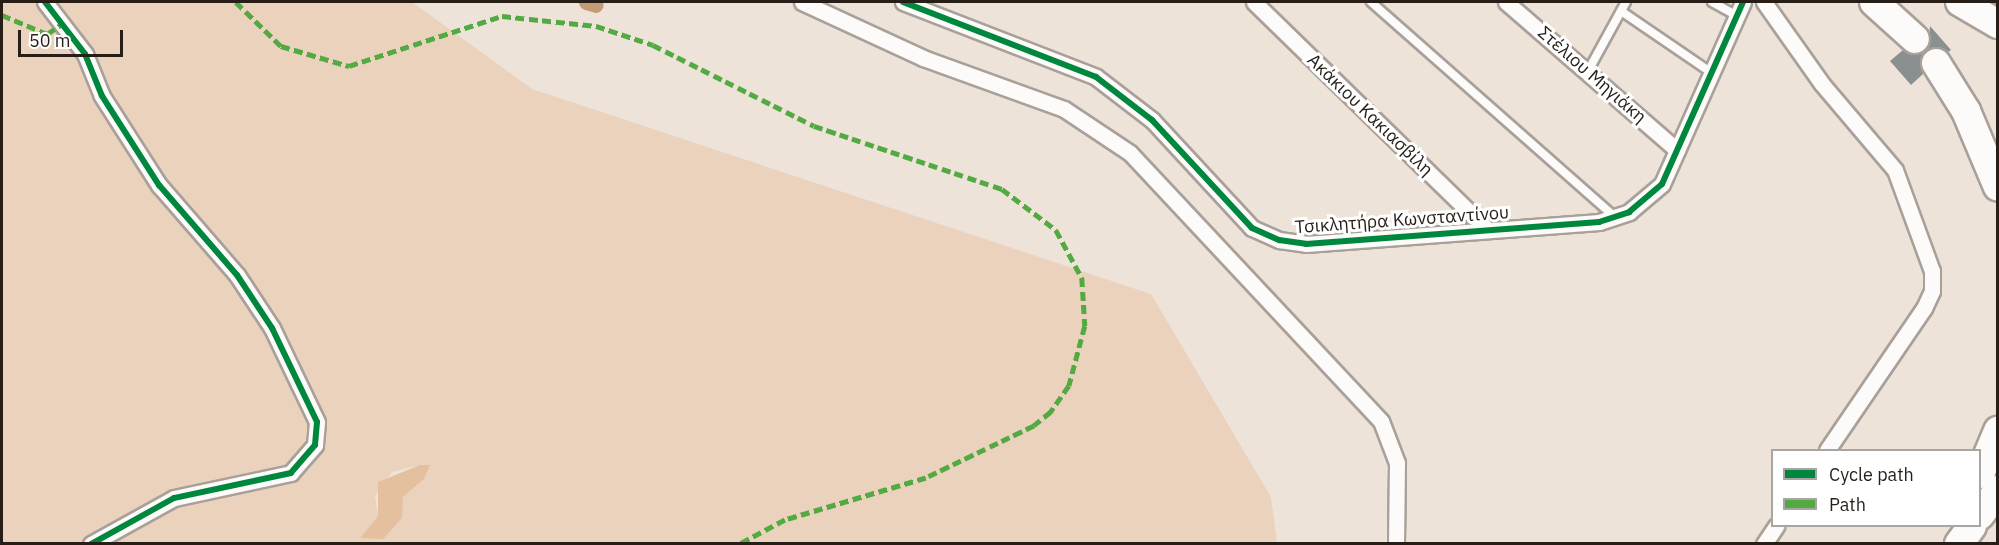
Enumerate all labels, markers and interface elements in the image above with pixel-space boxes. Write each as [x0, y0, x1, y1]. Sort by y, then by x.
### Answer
scale bar [21, 18, 126, 56]
street label: Στέλιου Μηγιάκη [1533, 22, 1651, 128]
text: 50 m [29, 29, 71, 52]
street label: Ακάκιου Κακιασβίλη [1303, 49, 1437, 181]
street label: Τσικλητήρα Κωνσταντίνου [1294, 202, 1510, 238]
legend [1771, 449, 1981, 527]
text: Cycle path [1829, 463, 1914, 486]
text: Path [1829, 493, 1866, 516]

